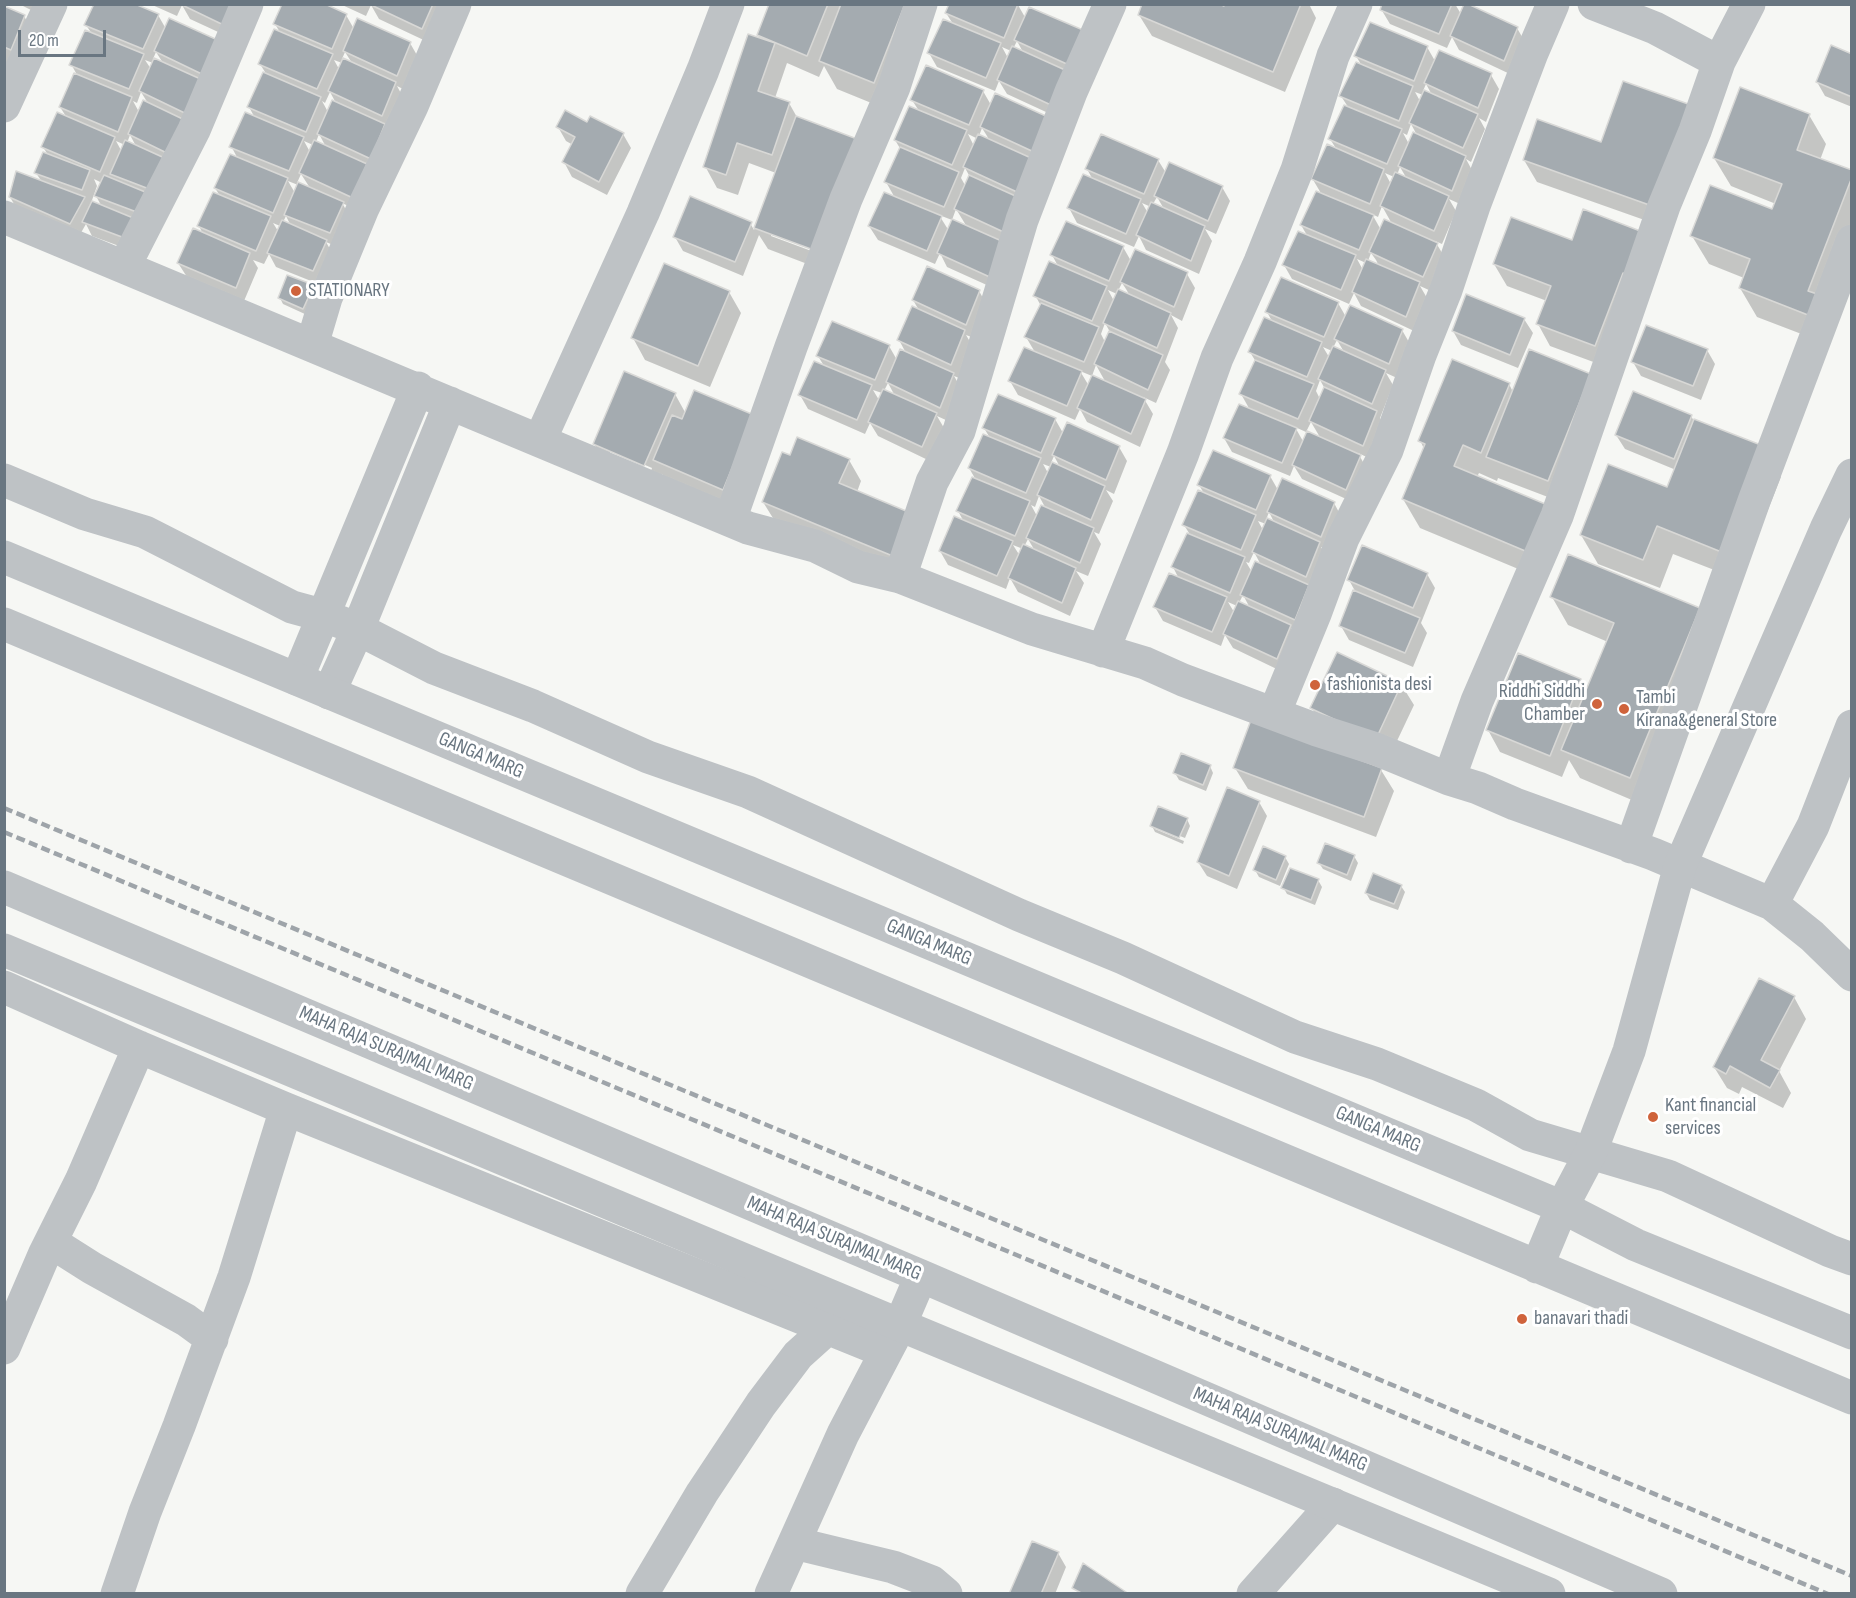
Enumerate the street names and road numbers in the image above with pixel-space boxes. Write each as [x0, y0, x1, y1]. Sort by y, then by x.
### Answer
street label: GANGA MARG [435, 727, 527, 785]
street label: GANGA MARG [883, 914, 975, 972]
street label: MAHA RAJA SURAJMAL MARG [295, 1001, 477, 1097]
street label: GANGA MARG [1332, 1101, 1424, 1159]
street label: MAHA RAJA SURAJMAL MARG [743, 1191, 925, 1287]
street label: MAHA RAJA SURAJMAL MARG [1189, 1382, 1371, 1478]

